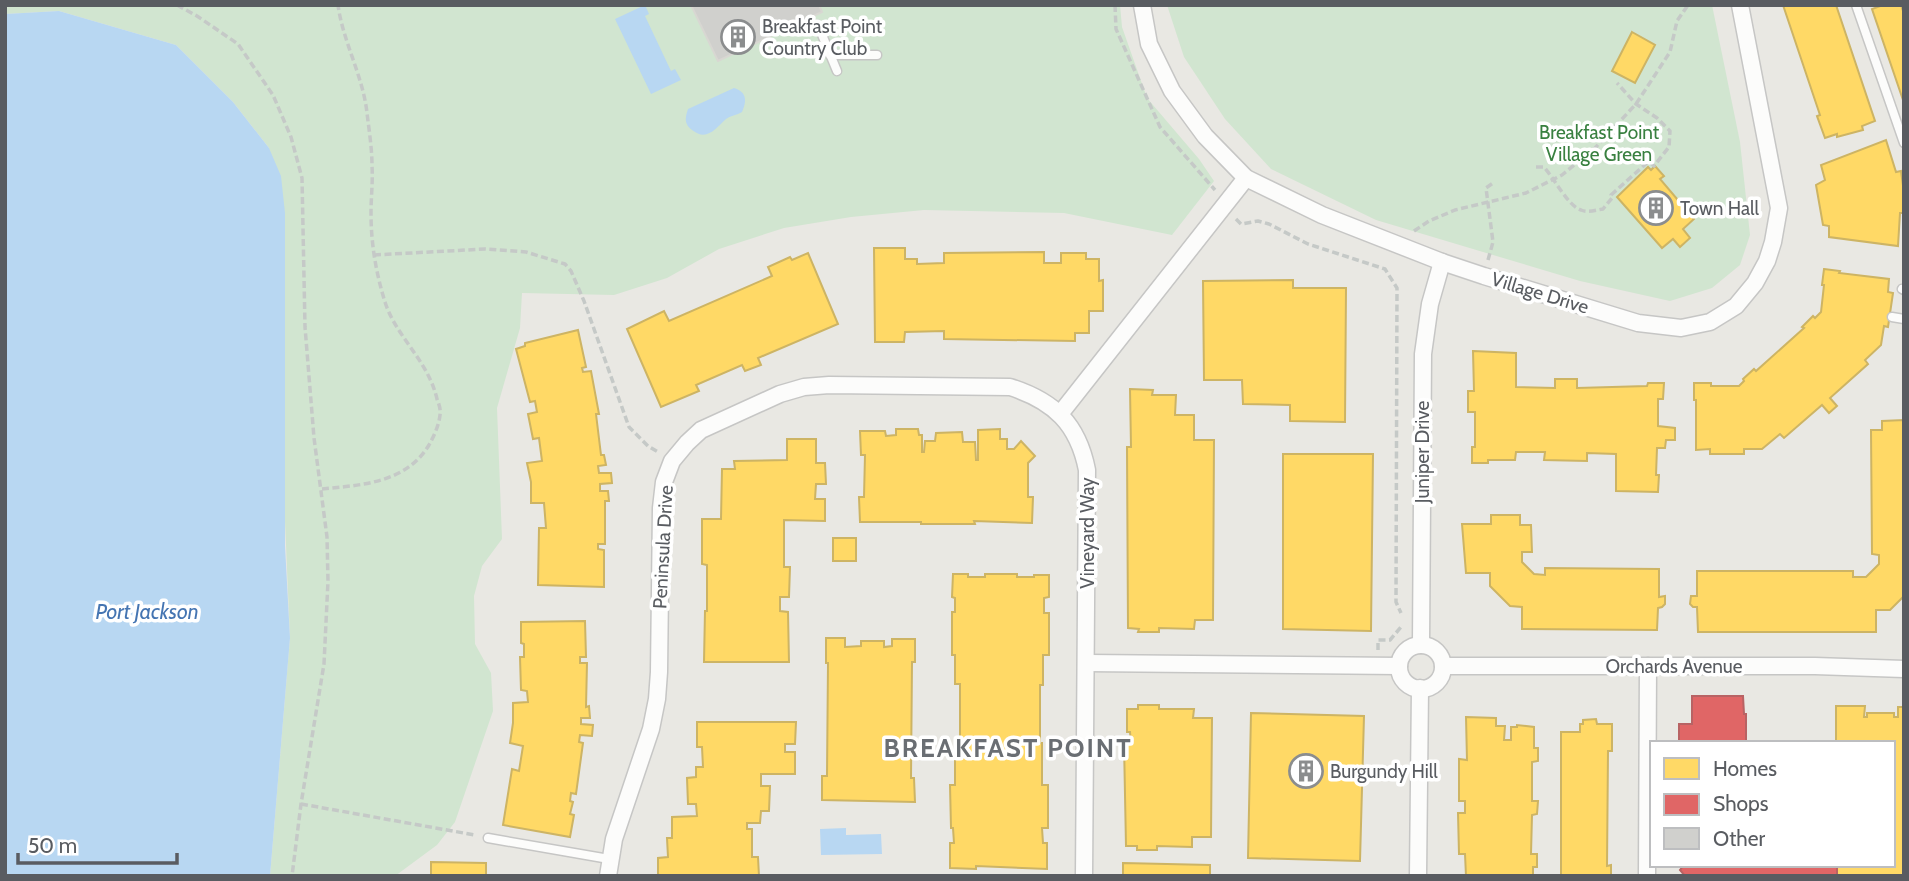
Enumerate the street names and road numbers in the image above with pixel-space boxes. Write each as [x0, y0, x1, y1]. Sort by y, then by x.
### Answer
street label: Village Drive [1489, 267, 1592, 319]
street label: Juniper Drive [1411, 401, 1434, 504]
street label: Vineyard Way [1076, 477, 1099, 589]
street label: Peninsula Drive [648, 484, 678, 609]
street label: Orchards Avenue [1606, 655, 1743, 678]

